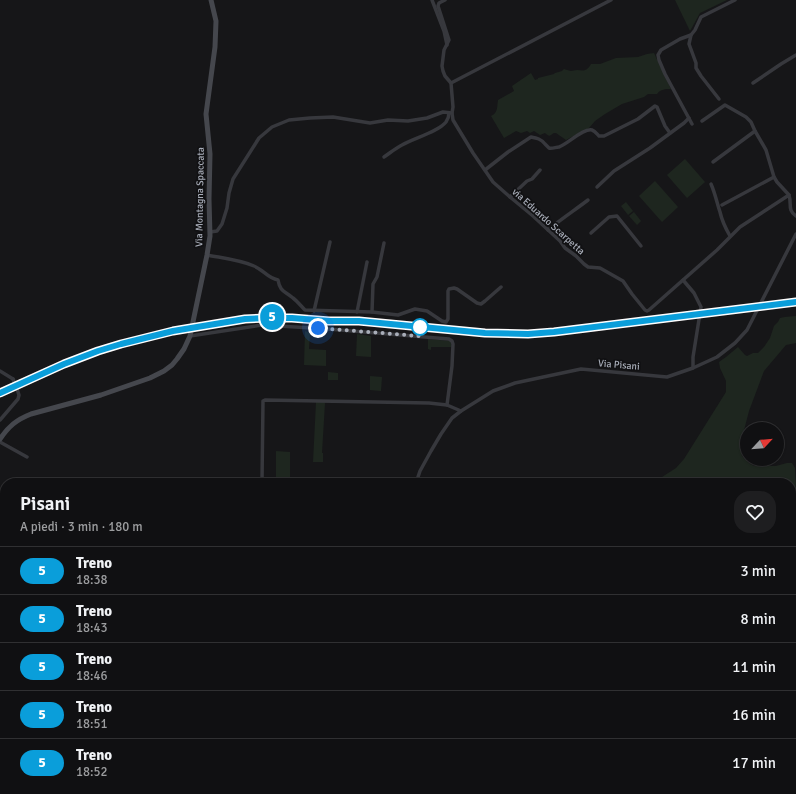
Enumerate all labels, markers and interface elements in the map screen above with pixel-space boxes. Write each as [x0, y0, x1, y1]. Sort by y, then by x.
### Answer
street label: Via Montagna Spaccata [193, 147, 207, 247]
street label: via Eduardo Scarpetta [510, 186, 587, 257]
line badge: 5 [259, 304, 285, 330]
text: 5 [268, 308, 276, 325]
your location [308, 318, 328, 338]
unlabelled marker [411, 318, 429, 336]
street label: Via Pisani [598, 357, 640, 373]
north arrow [740, 422, 784, 466]
map controls [740, 422, 784, 466]
button: heart [734, 491, 776, 533]
text: Pisani [20, 492, 70, 516]
text: A piedi · 3 min · 180 m [20, 519, 143, 535]
text: Treno [76, 554, 112, 572]
text: 5 [38, 562, 46, 579]
text: 3 min [740, 562, 776, 580]
text: 18:38 [76, 572, 108, 588]
text: Treno [76, 602, 112, 620]
text: 5 [38, 610, 46, 627]
text: 8 min [740, 610, 776, 628]
text: 18:43 [76, 620, 108, 636]
text: Treno [76, 650, 112, 668]
text: 5 [38, 658, 46, 675]
text: 11 min [732, 658, 776, 676]
text: 18:46 [76, 668, 108, 684]
text: Treno [76, 698, 112, 716]
text: 5 [38, 706, 46, 723]
text: 16 min [732, 706, 776, 724]
text: 18:51 [76, 716, 108, 732]
text: Treno [76, 746, 112, 764]
text: 5 [38, 754, 46, 771]
text: 17 min [732, 754, 776, 772]
text: 18:52 [76, 764, 108, 780]

